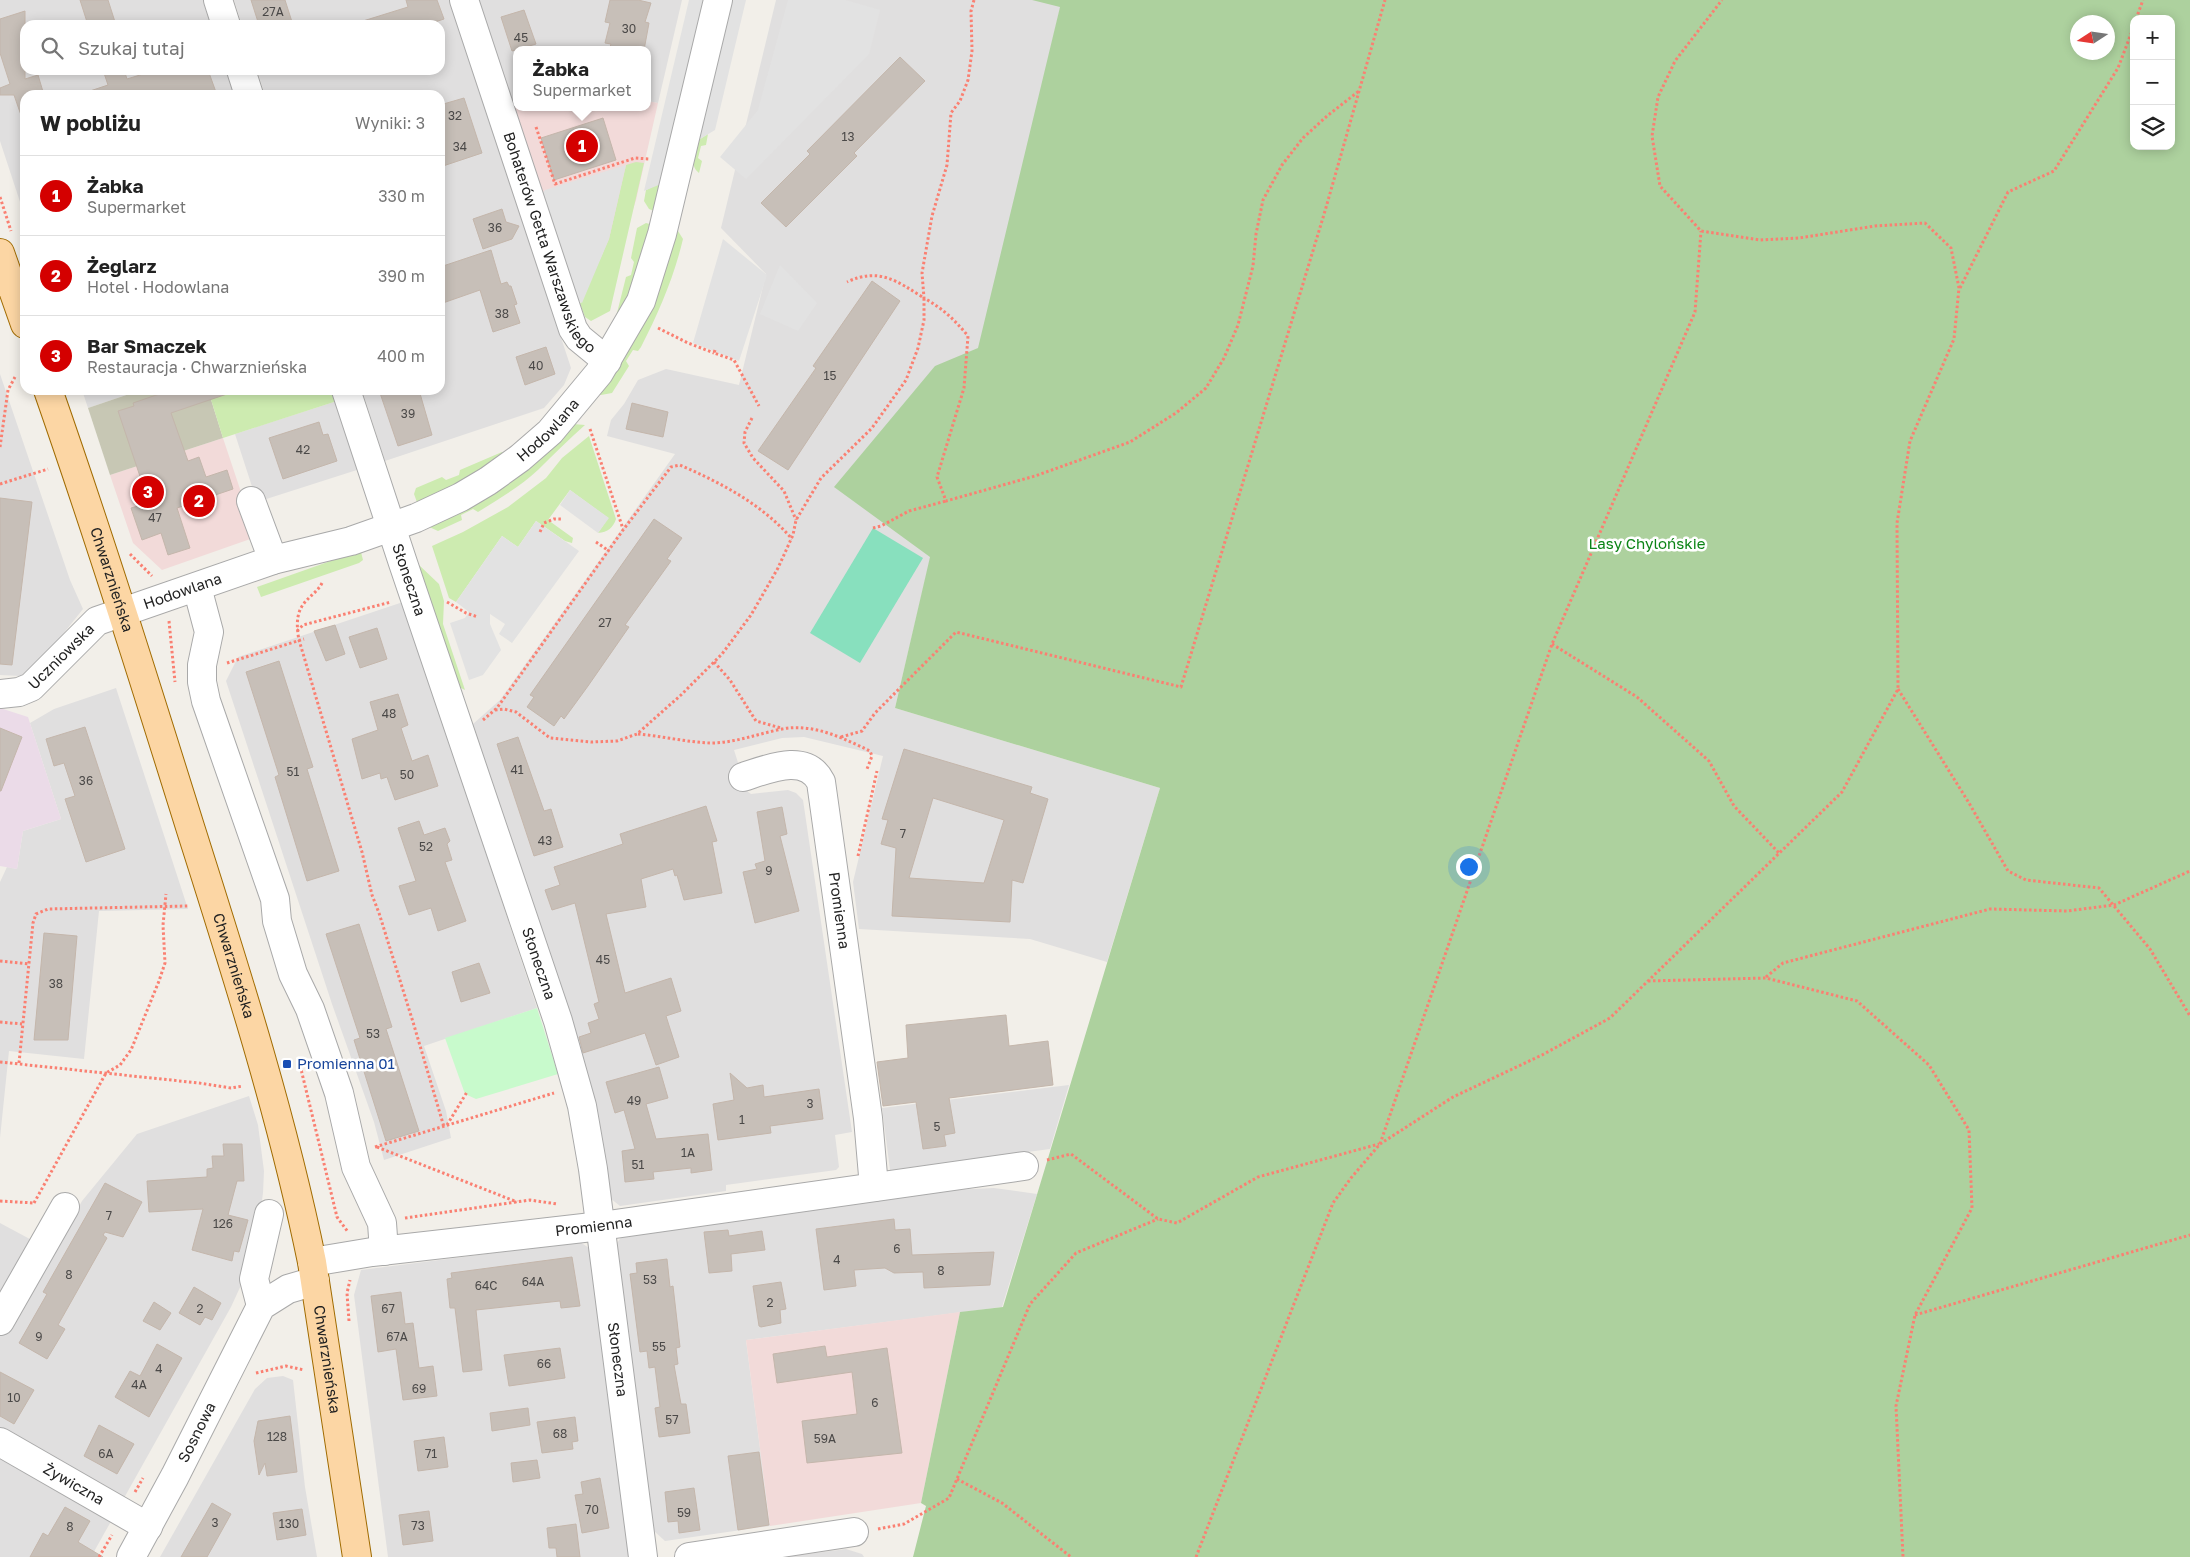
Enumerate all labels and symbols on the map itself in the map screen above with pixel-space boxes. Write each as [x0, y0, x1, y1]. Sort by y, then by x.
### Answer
house number: 27A [262, 4, 284, 19]
north arrow [2070, 15, 2115, 60]
house number: 30 [622, 21, 636, 36]
house number: 45 [514, 30, 528, 45]
house number: 32 [448, 108, 462, 123]
pin: 1 [566, 127, 598, 165]
street label: Bohaterów Getta Warszawskiego [500, 129, 600, 356]
house number: 13 [842, 129, 854, 144]
house number: 34 [453, 139, 467, 154]
house number: 36 [488, 220, 502, 235]
house number: 38 [495, 306, 509, 321]
house number: 40 [529, 358, 543, 373]
house number: 15 [824, 368, 836, 383]
street label: Hodowlana [513, 394, 582, 465]
house number: 39 [401, 406, 415, 421]
house number: 42 [296, 442, 310, 457]
pin: 3 [132, 473, 164, 511]
pin: 2 [183, 482, 215, 520]
house number: 47 [148, 510, 162, 525]
street label: Chwarznieńska [87, 525, 138, 634]
park label: Lasy Chylońskie [1589, 534, 1706, 552]
street label: Słoneczna [389, 541, 430, 618]
street label: Hodowlana [141, 569, 224, 612]
house number: 27 [598, 615, 612, 630]
street label: Uczniowska [24, 619, 97, 693]
house number: 48 [382, 706, 396, 721]
house number: 41 [510, 762, 524, 777]
house number: 51 [287, 764, 300, 779]
house number: 50 [400, 767, 414, 782]
house number: 36 [79, 773, 93, 788]
house number: 7 [900, 826, 906, 841]
house number: 43 [538, 833, 552, 848]
house number: 52 [419, 839, 433, 854]
your location [1456, 854, 1482, 880]
house number: 9 [765, 863, 773, 878]
street label: Promienna [826, 871, 854, 950]
street label: Chwarznieńska [210, 911, 259, 1020]
street label: Słoneczna [519, 925, 560, 1002]
house number: 45 [596, 952, 610, 967]
house number: 38 [49, 976, 63, 991]
house number: 53 [366, 1026, 380, 1041]
place label: Promienna 01 [297, 1054, 395, 1072]
marker: Promienna 01 [281, 1058, 293, 1070]
house number: 49 [627, 1093, 641, 1108]
house number: 3 [806, 1096, 814, 1111]
house number: 1 [739, 1112, 745, 1127]
house number: 5 [934, 1119, 941, 1134]
house number: 1A [681, 1145, 695, 1160]
house number: 51 [632, 1157, 645, 1172]
house number: 7 [106, 1208, 112, 1223]
street label: Promienna [554, 1212, 633, 1239]
house number: 126 [213, 1216, 233, 1231]
house number: 6 [893, 1241, 901, 1256]
house number: 4 [833, 1252, 841, 1267]
house number: 8 [937, 1263, 945, 1278]
house number: 8 [65, 1267, 73, 1282]
house number: 53 [643, 1272, 657, 1287]
house number: 64A [522, 1274, 544, 1289]
house number: 64C [475, 1278, 497, 1293]
house number: 2 [767, 1295, 774, 1310]
house number: 2 [197, 1301, 204, 1316]
house number: 67 [381, 1301, 395, 1316]
street label: Chwarznieńska [311, 1304, 345, 1415]
street label: Słoneczna [605, 1321, 632, 1398]
house number: 9 [35, 1329, 43, 1344]
house number: 67A [386, 1329, 408, 1344]
house number: 55 [652, 1339, 666, 1354]
house number: 66 [537, 1356, 551, 1371]
house number: 4 [155, 1361, 163, 1376]
house number: 4A [131, 1377, 147, 1392]
house number: 69 [412, 1381, 426, 1396]
house number: 10 [7, 1390, 21, 1405]
house number: 6 [871, 1395, 879, 1410]
street label: Sosnowa [173, 1399, 219, 1465]
house number: 57 [665, 1412, 679, 1427]
house number: 68 [553, 1426, 567, 1441]
house number: 128 [267, 1429, 287, 1444]
house number: 59A [814, 1431, 836, 1446]
house number: 6A [98, 1446, 114, 1461]
house number: 71 [425, 1446, 437, 1461]
street label: Żywiczna [41, 1459, 108, 1508]
house number: 70 [585, 1502, 599, 1517]
house number: 59 [677, 1505, 691, 1520]
house number: 3 [211, 1515, 219, 1530]
house number: 130 [279, 1516, 299, 1531]
house number: 73 [411, 1518, 425, 1533]
house number: 8 [66, 1519, 74, 1534]

